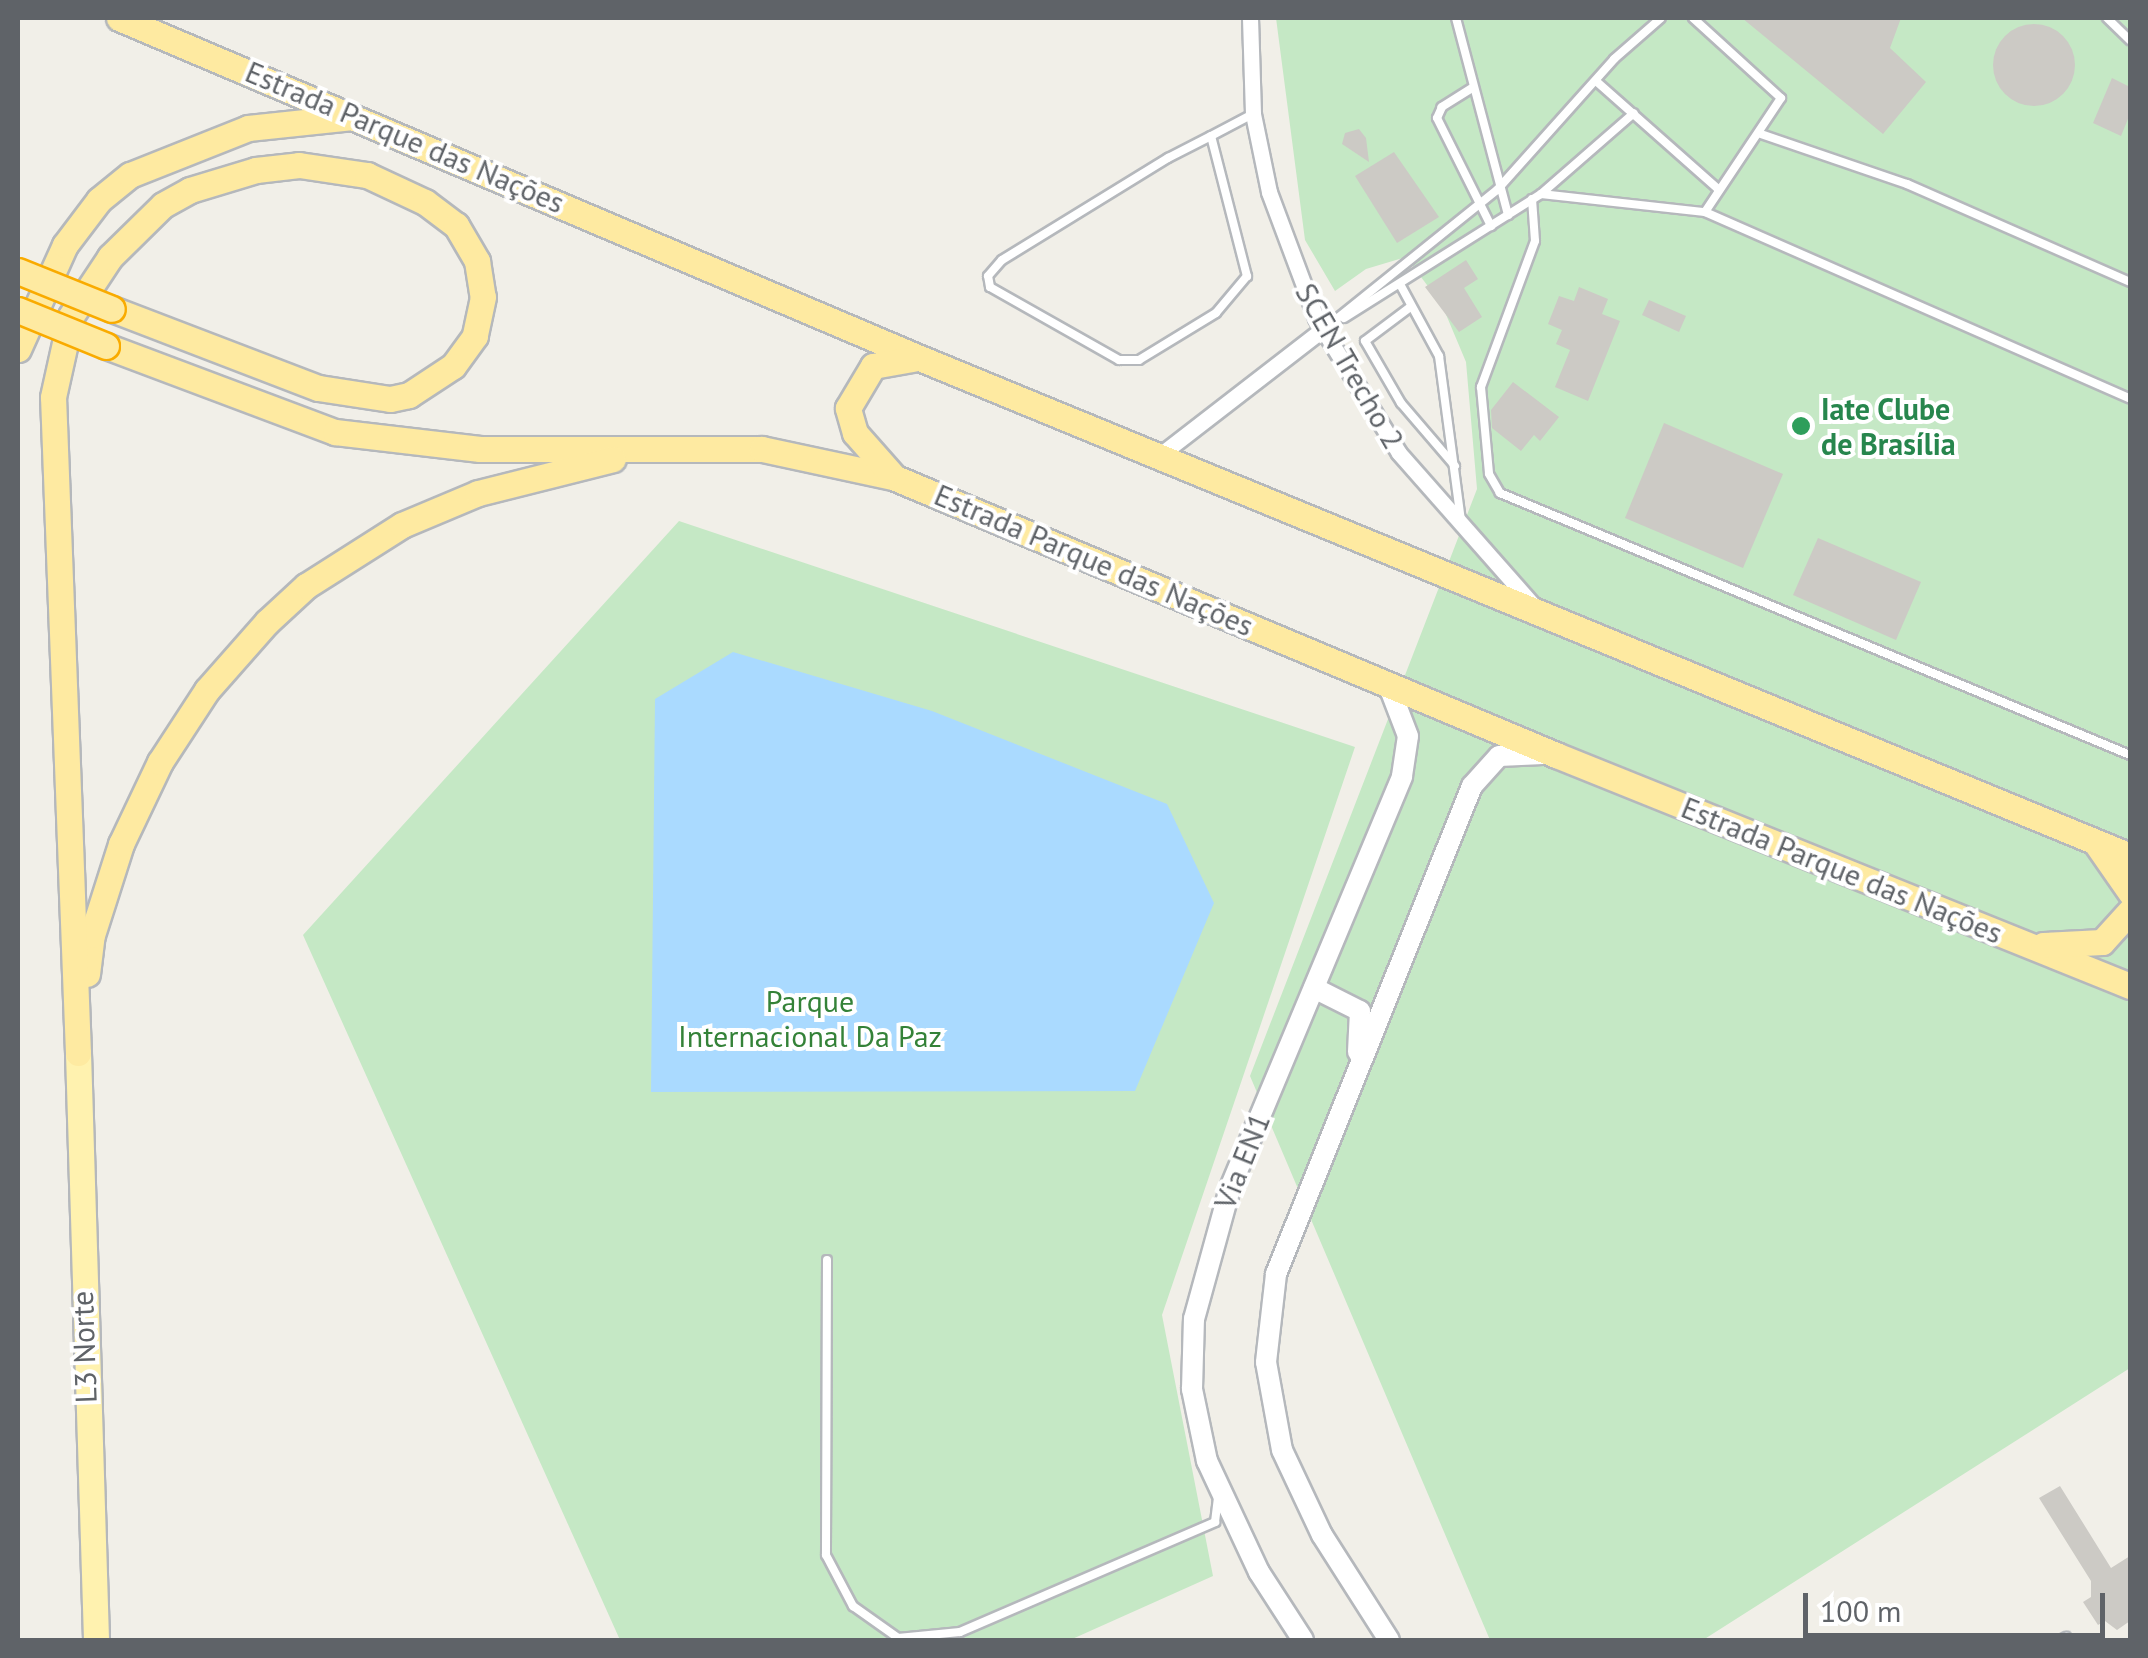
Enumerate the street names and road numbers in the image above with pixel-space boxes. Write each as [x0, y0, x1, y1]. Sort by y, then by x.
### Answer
street label: Estrada Parque das Nações [240, 53, 570, 221]
street label: SCEN Trecho 2 [1288, 276, 1412, 456]
street label: Estrada Parque das Nações [929, 476, 1259, 644]
street label: Estrada Parque das Nações [1676, 789, 2008, 951]
street label: Via EN1 [1206, 1108, 1278, 1214]
street label: L3 Norte [64, 1290, 104, 1404]

